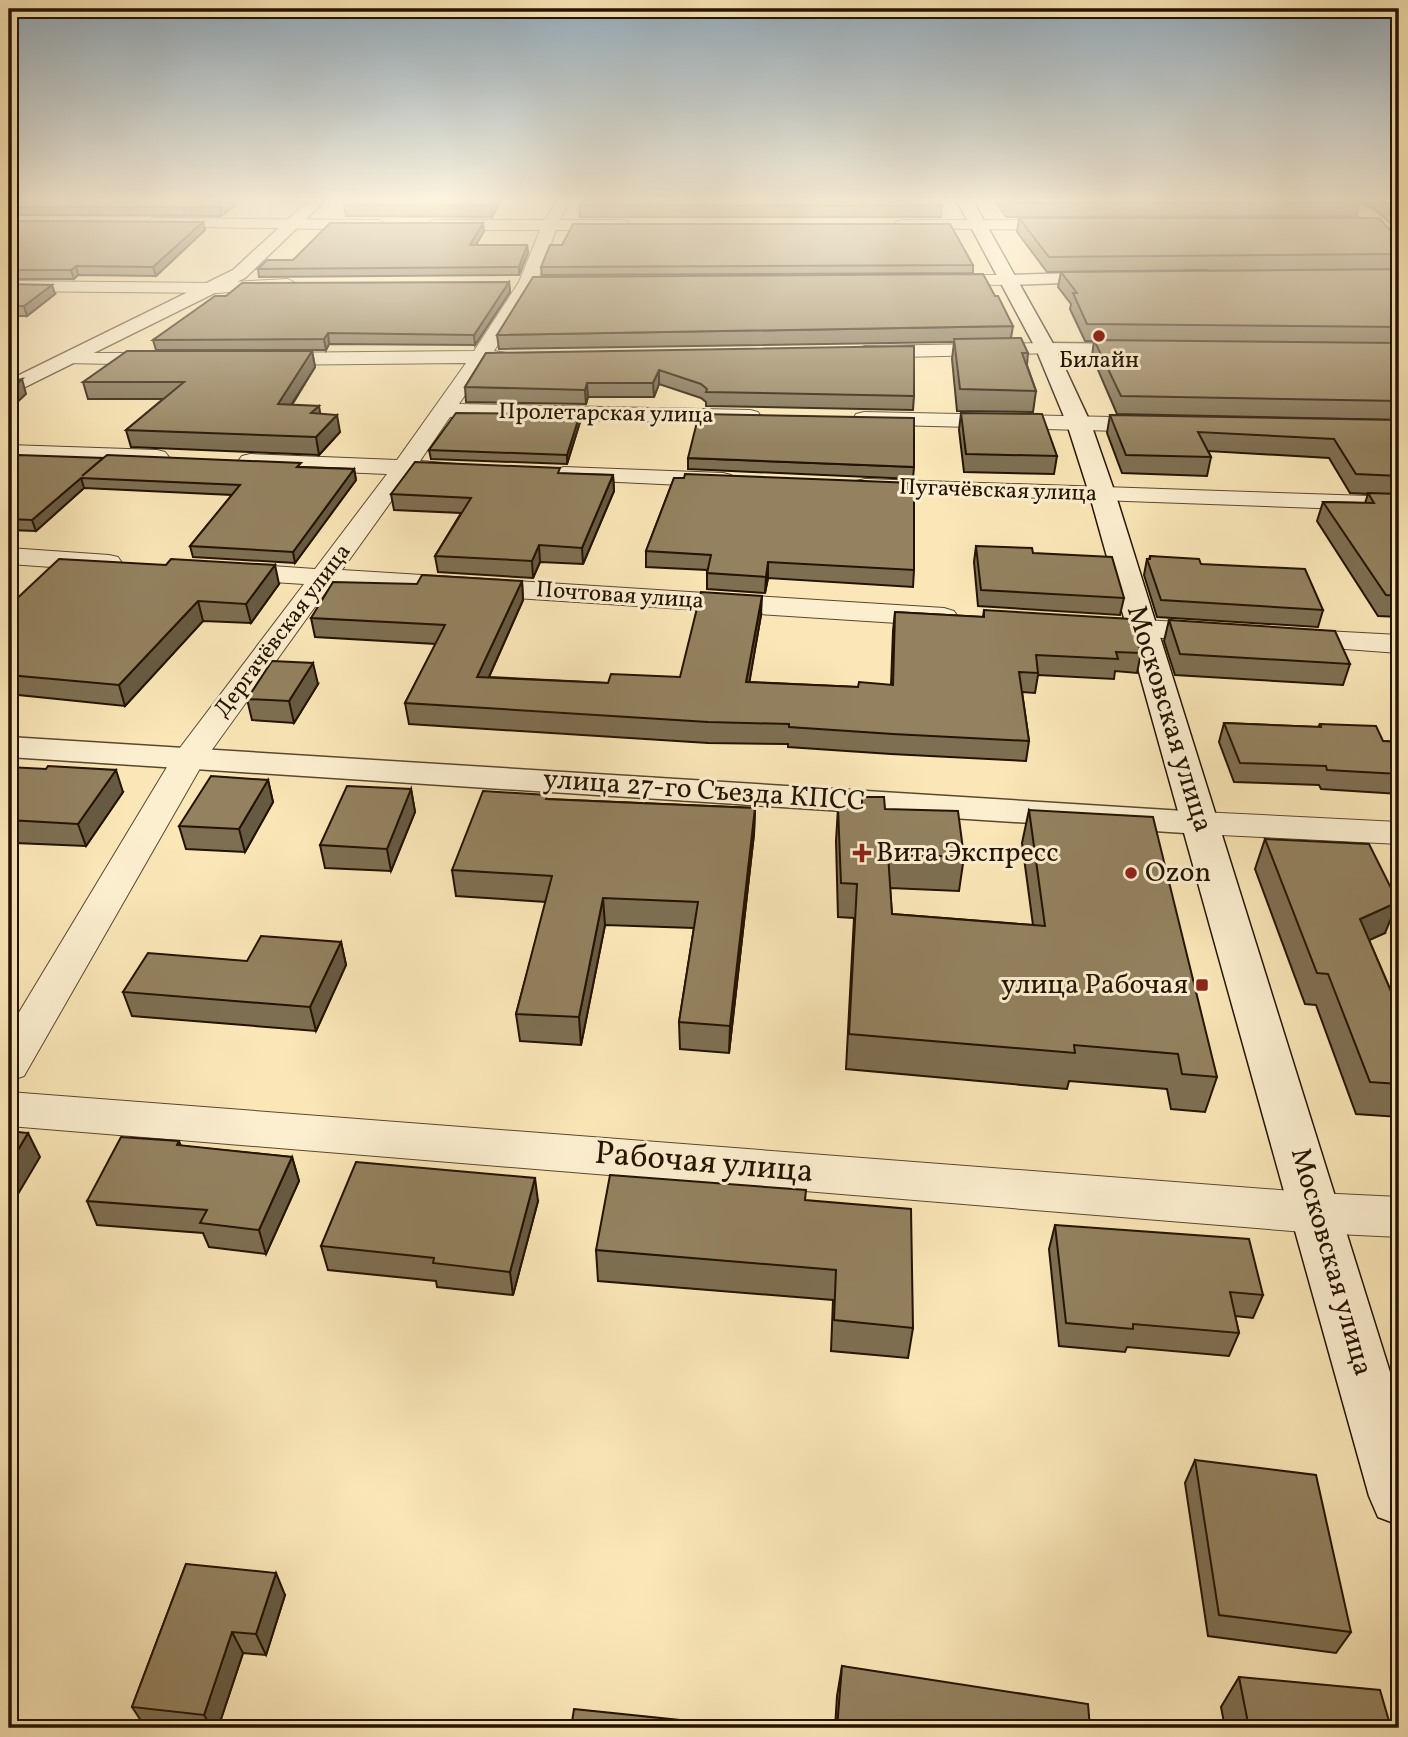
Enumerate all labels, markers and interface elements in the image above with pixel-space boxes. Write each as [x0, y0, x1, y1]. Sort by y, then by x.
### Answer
marker: Билайн [1091, 328, 1107, 344]
place label: Билайн [1059, 345, 1139, 377]
street label: Пролетарская улица [498, 396, 714, 432]
street label: Пугачёвская улица [898, 472, 1098, 510]
street label: Дергачёвская улица [207, 537, 359, 725]
street label: Почтовая улица [535, 574, 705, 618]
street label: Московская улица [1116, 601, 1222, 837]
street label: улица 27-го Съезда КПСС [542, 760, 866, 822]
place label: Вита Экспресс [876, 834, 1059, 873]
marker: Вита Экспресс [854, 845, 870, 861]
place label: Ozon [1145, 854, 1211, 893]
marker: Ozon [1123, 865, 1139, 881]
place label: улица Рабочая [1001, 966, 1188, 1005]
marker: улица Рабочая [1194, 977, 1210, 993]
street label: Рабочая улица [593, 1132, 815, 1196]
street label: Московская улица [1280, 1144, 1382, 1380]

